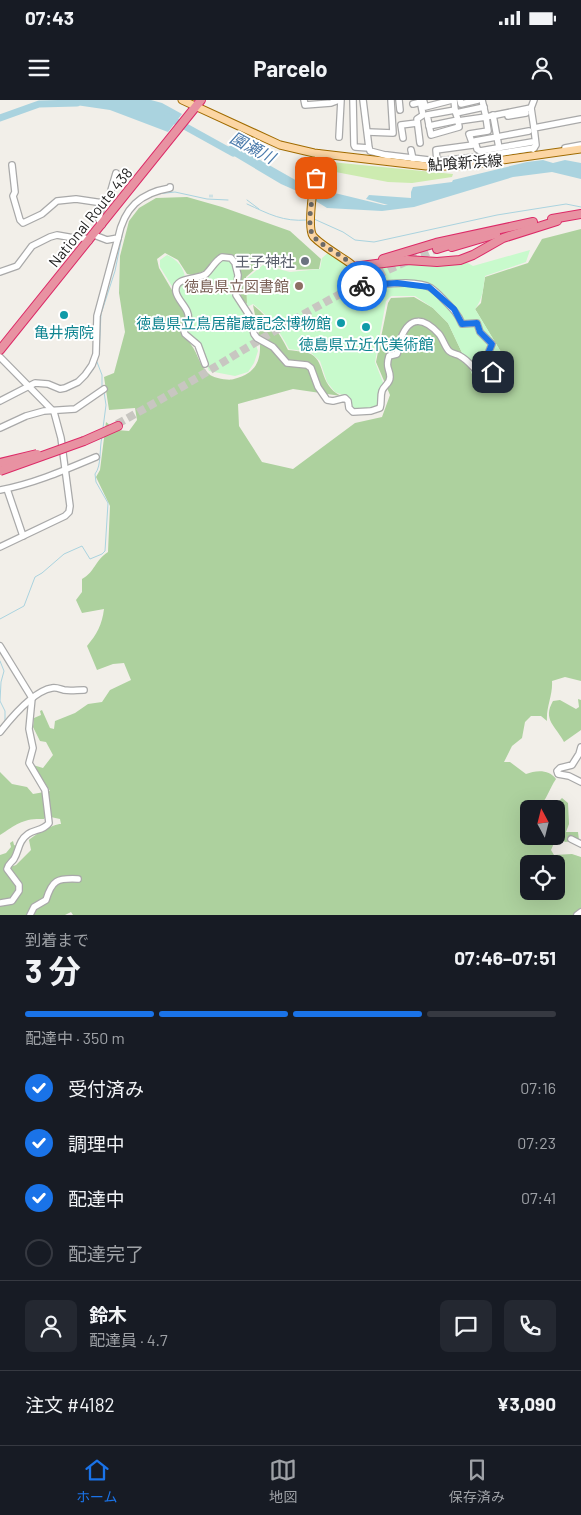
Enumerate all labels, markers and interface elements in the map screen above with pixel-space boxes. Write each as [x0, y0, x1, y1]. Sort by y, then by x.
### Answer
text: 07:43 [25, 6, 74, 29]
icon: menu [25, 54, 53, 82]
icon: person [528, 54, 556, 82]
text: Parcelo [253, 55, 328, 81]
water label: 園瀬川 [227, 127, 280, 168]
street label: 鮎喰新浜線 [427, 150, 503, 174]
pin [295, 157, 337, 199]
street label: National Route 438 [44, 164, 136, 270]
icon: bag [302, 164, 330, 192]
place label: 王子神社 [235, 252, 295, 270]
marker: 王子神社 [299, 255, 311, 267]
courier [337, 261, 387, 311]
icon: bike [348, 272, 376, 300]
place label: 徳島県立図書館 [184, 277, 289, 295]
marker: 徳島県立図書館 [293, 280, 305, 292]
marker: 亀井病院 [58, 309, 70, 321]
place label: 徳島県立鳥居龍蔵記念博物館 [136, 314, 331, 332]
marker: 徳島県立鳥居龍蔵記念博物館 [335, 317, 347, 329]
marker: 徳島県立近代美術館 [360, 321, 372, 333]
place label: 亀井病院 [34, 323, 94, 341]
place label: 徳島県立近代美術館 [298, 335, 434, 353]
pin [472, 351, 514, 393]
icon: home [479, 358, 507, 386]
north arrow [520, 800, 565, 845]
map controls [520, 800, 565, 900]
button: locate [520, 855, 565, 900]
text: 到着まで [25, 930, 89, 949]
text: 07:46–07:51 [454, 946, 556, 969]
text: 3 分 [25, 951, 81, 989]
text: 配達中 · 350 m [25, 1028, 125, 1047]
icon: check [25, 1074, 53, 1102]
text: 受付済み [68, 1077, 144, 1100]
text: 07:16 [520, 1078, 556, 1097]
icon: check [25, 1129, 53, 1157]
text: 調理中 [68, 1132, 125, 1155]
text: 07:23 [517, 1133, 556, 1152]
icon: check [25, 1184, 53, 1212]
text: 配達中 [68, 1187, 125, 1210]
text: 07:41 [521, 1188, 556, 1207]
text: 配達完了 [68, 1242, 144, 1265]
button: person [25, 1300, 77, 1352]
button: chat [440, 1300, 492, 1352]
button: phone [504, 1300, 556, 1352]
text: 鈴木 [89, 1303, 127, 1326]
text: 配達員 · 4.7 [89, 1330, 168, 1349]
text: ¥3,090 [496, 1392, 556, 1415]
text: 注文 #4182 [25, 1393, 115, 1416]
tab: ホーム [76, 1456, 117, 1506]
tab: 地図 [269, 1456, 297, 1506]
tab: 保存済み [449, 1456, 505, 1506]

